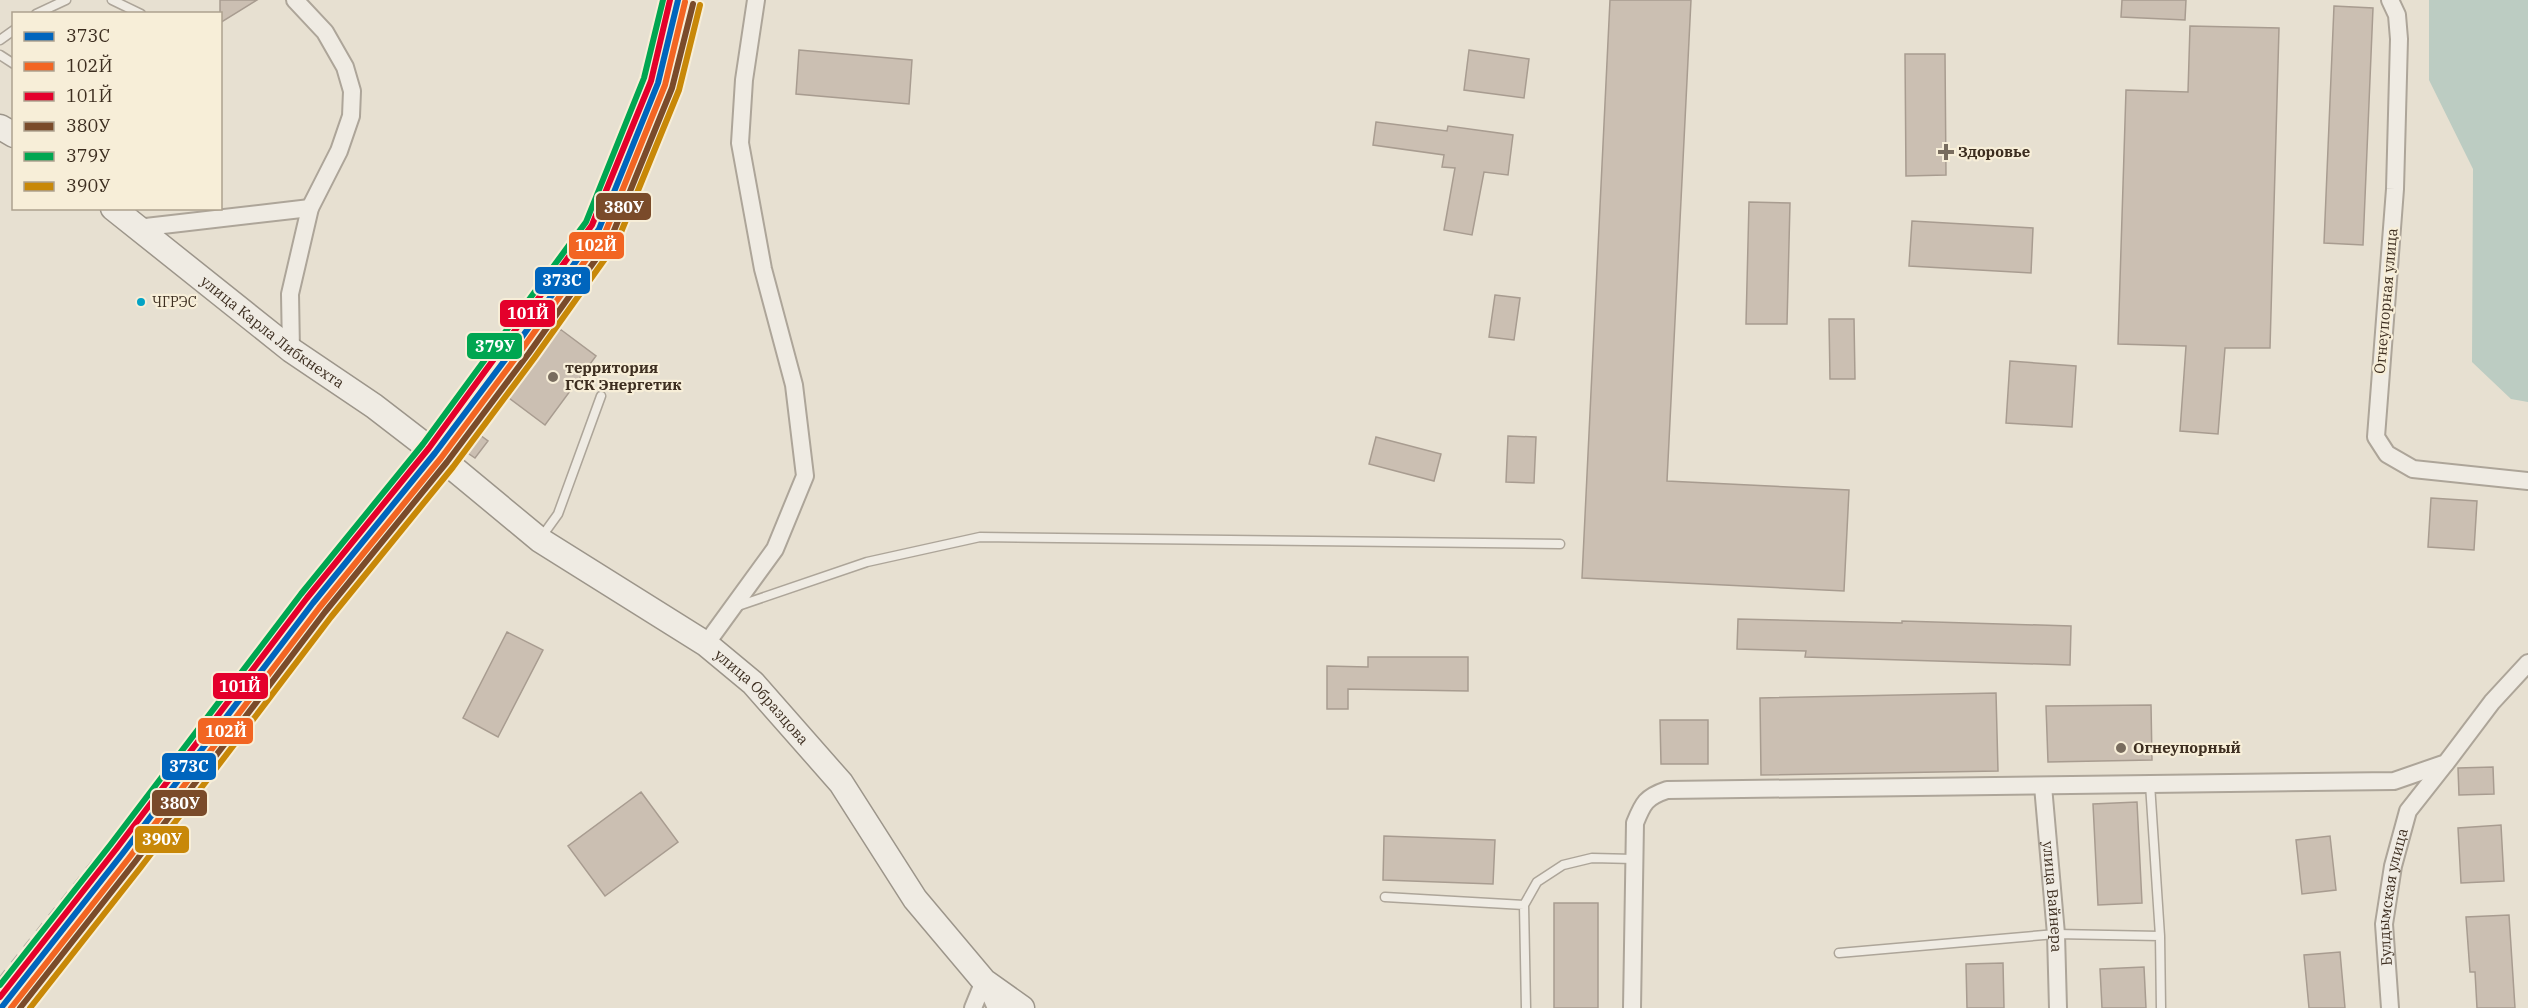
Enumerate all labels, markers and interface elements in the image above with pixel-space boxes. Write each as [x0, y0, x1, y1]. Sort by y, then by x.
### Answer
legend [12, 12, 222, 210]
text: 373C [66, 24, 110, 47]
text: 102Й [66, 54, 113, 77]
text: 101Й [66, 84, 113, 107]
text: 380У [66, 114, 110, 137]
place label: Здоровье [1958, 142, 2030, 161]
text: 379У [66, 144, 110, 167]
marker: Здоровье [1939, 145, 1953, 159]
text: 390У [66, 174, 110, 197]
line badge: 380У [595, 192, 652, 221]
text: 380У [604, 197, 645, 217]
street label: Огнеупорная улица [2370, 227, 2401, 375]
line badge: 102Й [568, 231, 625, 260]
text: 102Й [575, 235, 617, 255]
line badge: 373C [534, 266, 591, 295]
text: 373C [542, 270, 582, 290]
street label: улица Карла Либкнехта [197, 271, 348, 392]
place label: ЧГРЭС [152, 293, 197, 311]
marker: ЧГРЭС [135, 296, 147, 308]
line badge: 101Й [499, 299, 556, 328]
text: 101Й [507, 303, 549, 323]
line badge: 379У [466, 332, 523, 360]
text: 379У [475, 336, 516, 356]
place label: территория ГСК Энергетик [565, 358, 681, 394]
marker: территория ГСК Энергетик [546, 370, 560, 384]
street label: улица Образцова [711, 645, 813, 749]
line badge: 101Й [212, 672, 269, 700]
text: 101Й [219, 676, 261, 696]
line badge: 102Й [197, 717, 254, 745]
text: 102Й [205, 721, 247, 741]
place label: Огнеупорный [2133, 738, 2241, 757]
marker: Огнеупорный [2114, 741, 2128, 755]
line badge: 373C [161, 752, 217, 781]
text: 373C [169, 756, 209, 776]
line badge: 380У [151, 789, 208, 817]
text: 380У [160, 793, 201, 813]
line badge: 390У [134, 825, 190, 854]
street label: Булдымская улица [2374, 826, 2412, 966]
text: 390У [142, 829, 183, 849]
street label: улица Вайнера [2039, 840, 2066, 952]

